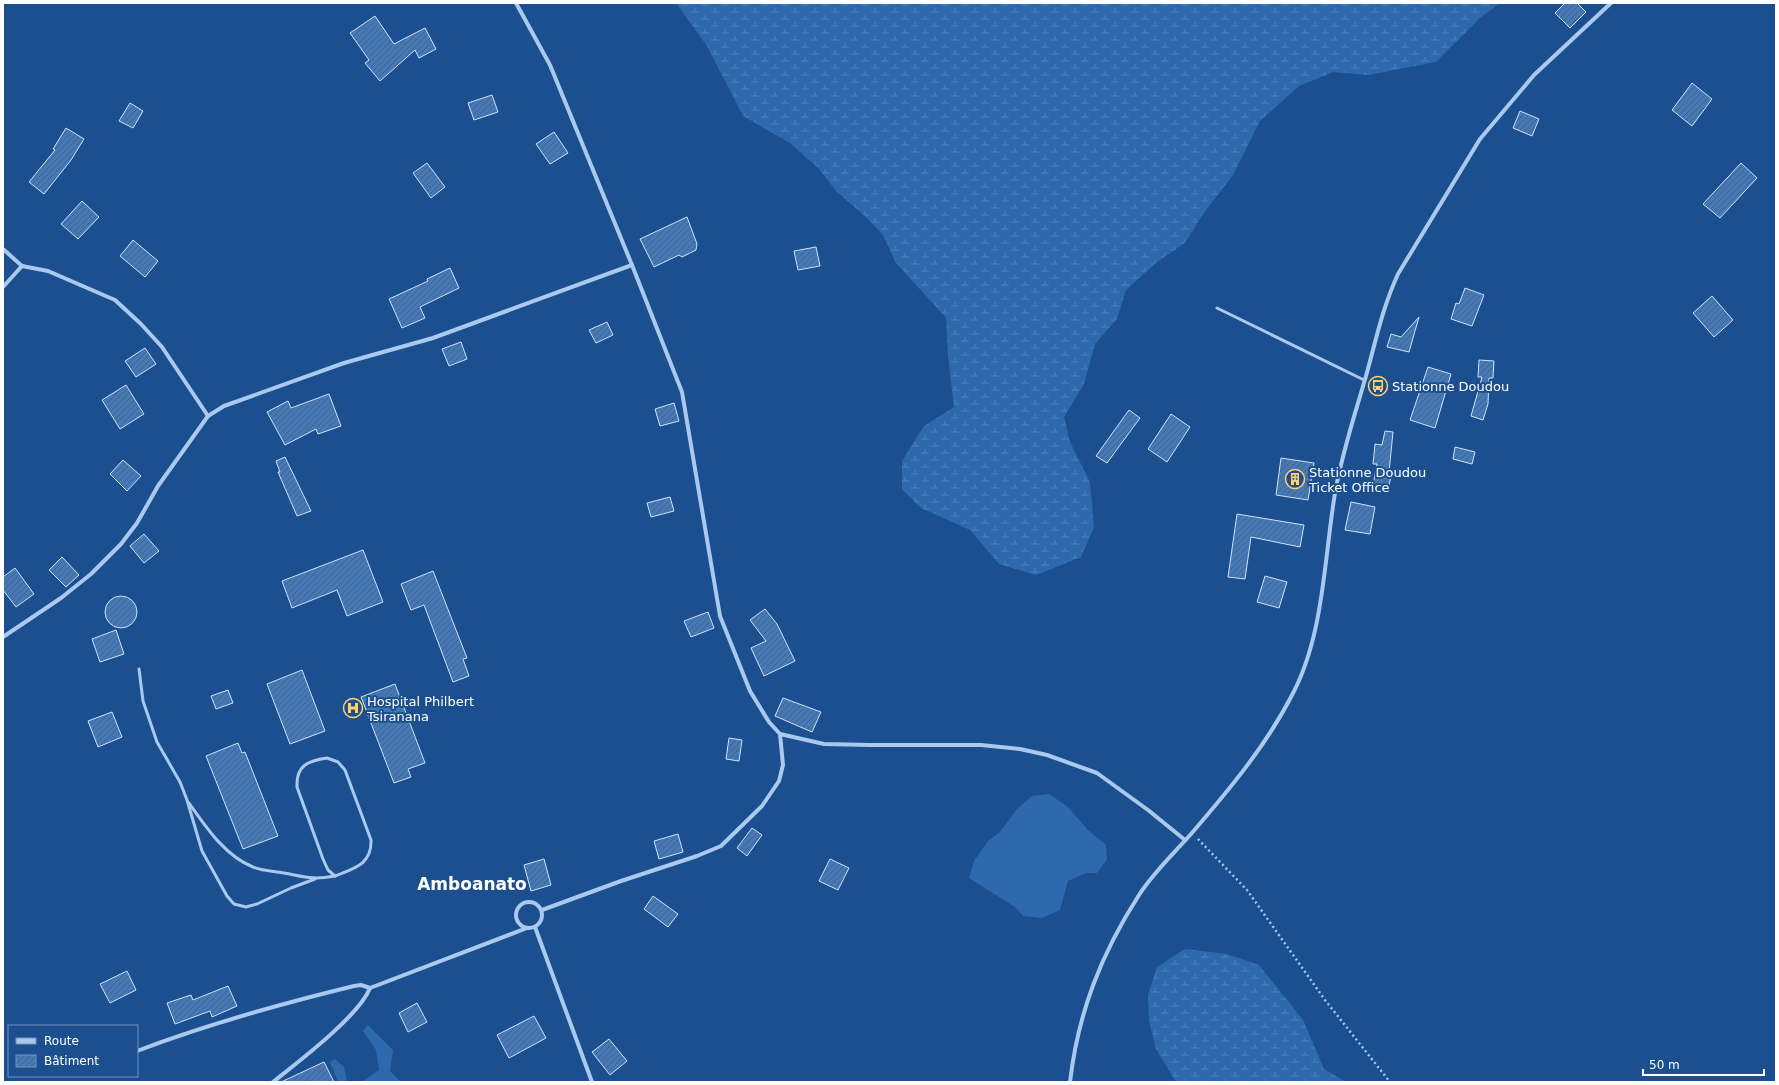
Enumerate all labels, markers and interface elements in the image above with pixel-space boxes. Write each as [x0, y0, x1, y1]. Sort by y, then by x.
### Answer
bus stop icon: Stationne Doudou [1367, 375, 1389, 397]
place label: Stationne Doudou [1392, 379, 1509, 394]
place label: Stationne Doudou Ticket Office [1308, 465, 1426, 495]
building icon: Stationne Doudou Ticket Office [1284, 468, 1306, 490]
place label: Hospital Philbert Tsiranana [366, 694, 474, 724]
hospital icon: Hospital Philbert Tsiranana [342, 697, 364, 719]
district label: Amboanato [417, 874, 527, 894]
legend [8, 1025, 138, 1077]
text: Route [44, 1034, 79, 1048]
scale bar [1643, 1051, 1764, 1077]
text: Bâtiment [44, 1054, 99, 1068]
text: 50 m [1649, 1058, 1680, 1072]

